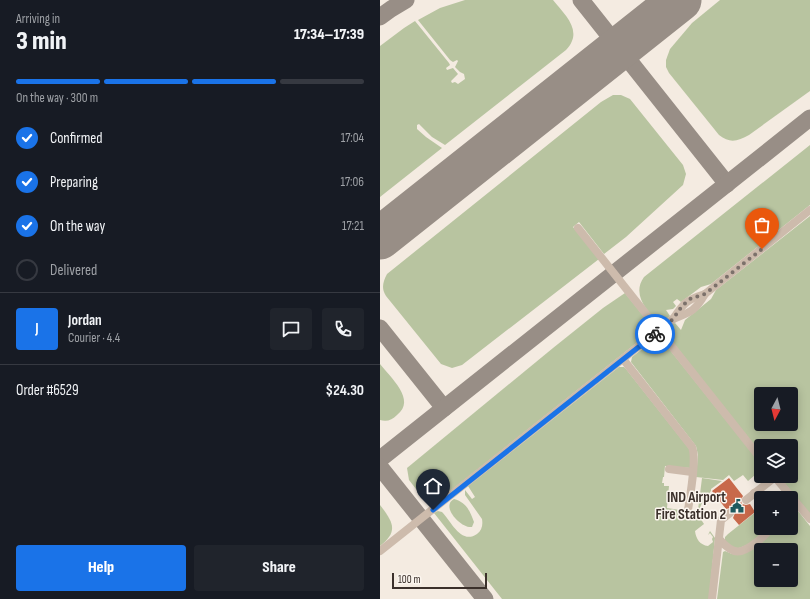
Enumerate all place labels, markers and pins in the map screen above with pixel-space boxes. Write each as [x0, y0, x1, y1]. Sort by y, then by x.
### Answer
pin [745, 208, 779, 249]
pin [416, 469, 450, 510]
place label: IND Airport Fire Station 2 [655, 488, 726, 524]
public building icon: IND Airport Fire Station 2 [729, 498, 745, 514]

